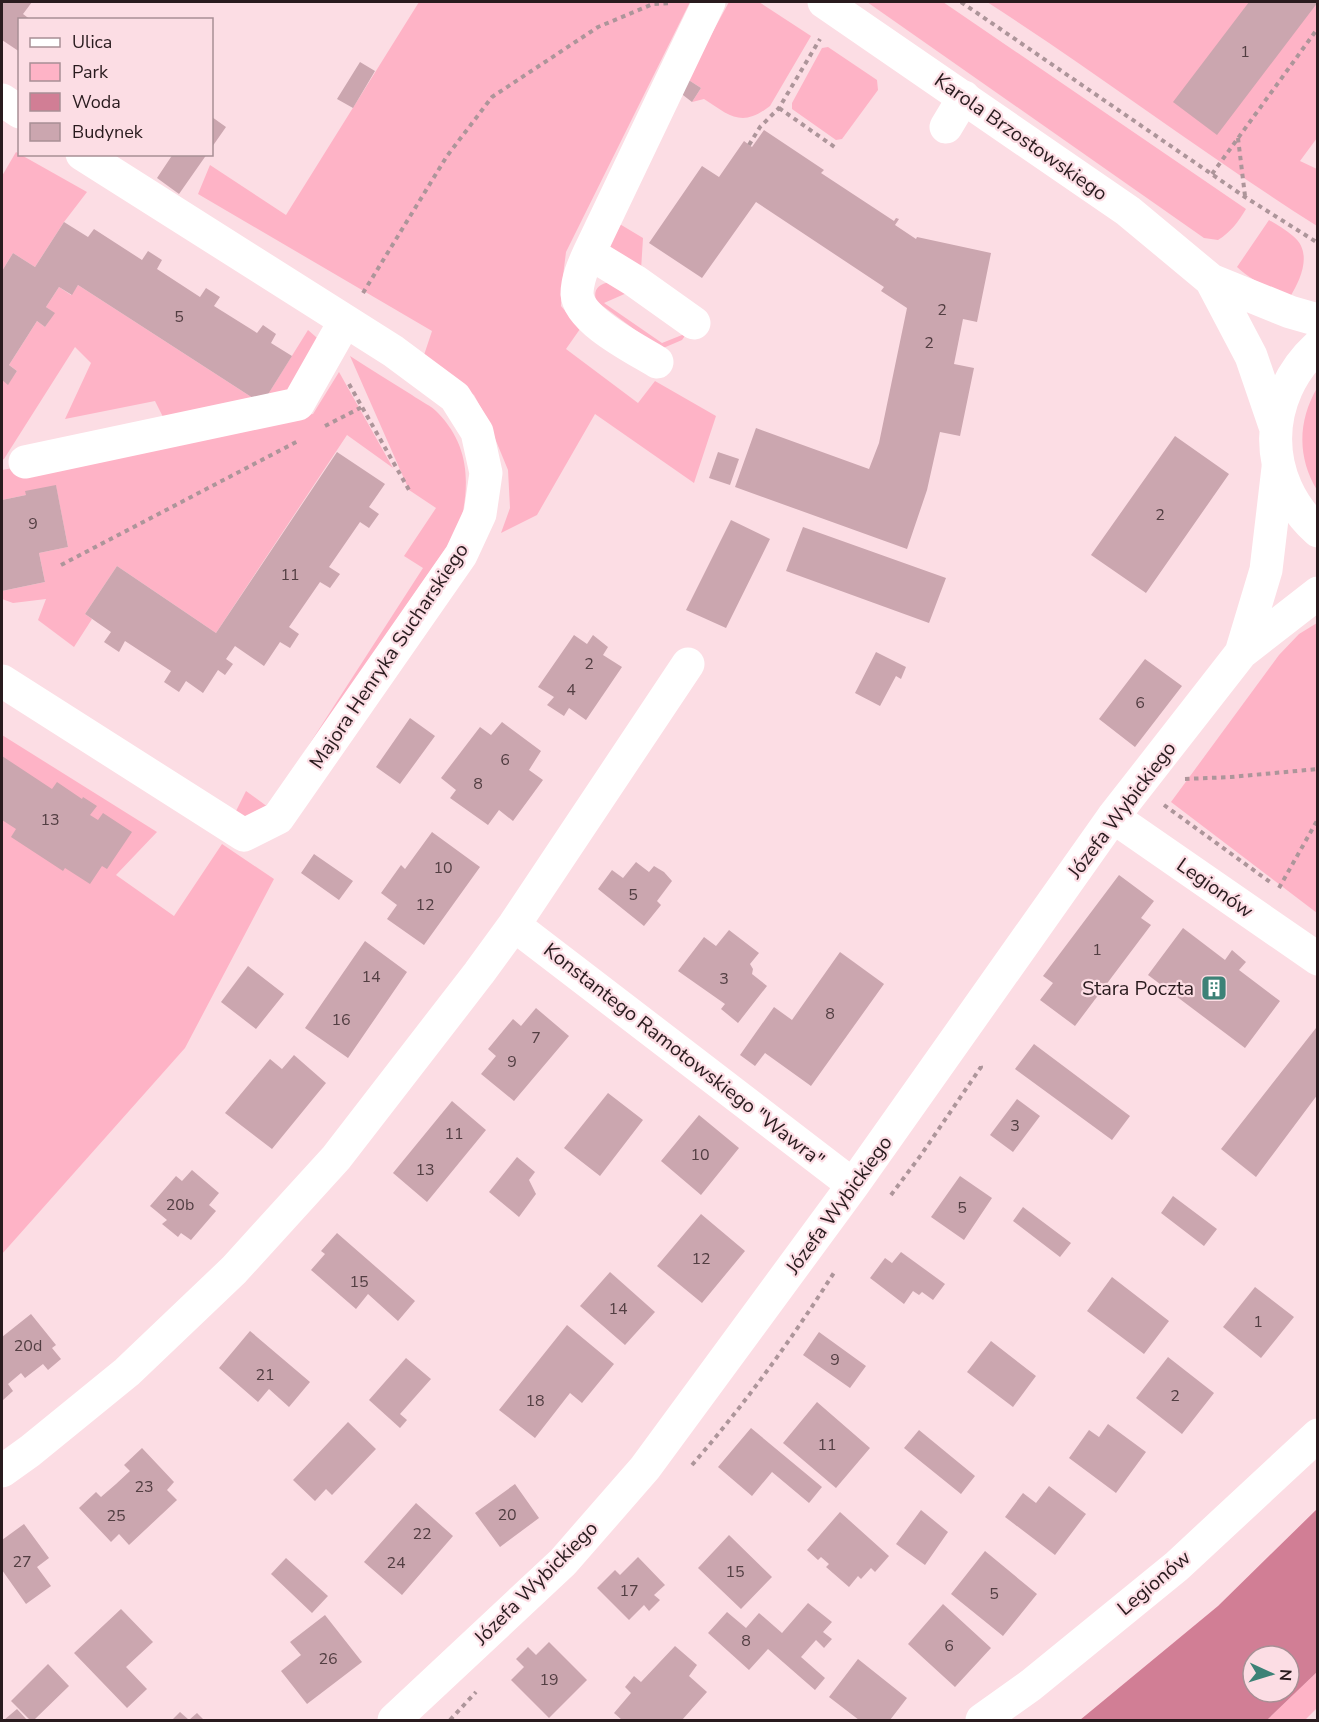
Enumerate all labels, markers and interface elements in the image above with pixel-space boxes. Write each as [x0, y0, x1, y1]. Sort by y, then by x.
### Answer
legend [18, 18, 213, 156]
text: Ulica [72, 30, 112, 54]
house number: 1 [1240, 41, 1250, 63]
text: Park [72, 60, 109, 84]
street label: Karola Brzostowskiego [929, 67, 1113, 207]
text: Woda [72, 90, 121, 114]
text: Budynek [72, 120, 144, 144]
house number: 2 [937, 299, 947, 321]
house number: 5 [174, 306, 184, 328]
house number: 2 [924, 332, 934, 354]
house number: 2 [1155, 504, 1165, 526]
house number: 9 [28, 513, 38, 535]
street label: Majora Henryka Sucharskiego [303, 538, 475, 774]
house number: 11 [280, 564, 300, 586]
house number: 2 [584, 653, 594, 675]
house number: 4 [566, 679, 576, 701]
house number: 6 [1135, 692, 1145, 714]
street label: Józefa Wybickiego [1061, 736, 1182, 885]
house number: 6 [500, 749, 510, 771]
house number: 8 [473, 773, 483, 795]
house number: 13 [40, 809, 60, 831]
street label: Legionów [1171, 852, 1259, 924]
house number: 10 [433, 857, 453, 879]
house number: 5 [628, 884, 638, 906]
house number: 12 [415, 894, 435, 916]
street label: Konstantego Ramotowskiego "Wawra" [538, 937, 830, 1173]
house number: 1 [1092, 939, 1102, 961]
house number: 14 [361, 966, 381, 988]
house number: 3 [719, 968, 729, 990]
building icon: Stara Poczta [1199, 973, 1229, 1003]
place label: Stara Poczta [1082, 975, 1194, 1002]
house number: 8 [825, 1003, 835, 1025]
house number: 16 [331, 1009, 351, 1031]
house number: 7 [531, 1027, 541, 1049]
house number: 9 [507, 1051, 517, 1073]
house number: 3 [1010, 1115, 1020, 1137]
house number: 11 [444, 1123, 464, 1145]
street label: Józefa Wybickiego [779, 1130, 898, 1280]
house number: 10 [690, 1144, 710, 1166]
house number: 13 [415, 1159, 435, 1181]
house number: 20b [166, 1194, 194, 1216]
house number: 5 [957, 1197, 967, 1219]
house number: 12 [691, 1248, 711, 1270]
house number: 15 [349, 1271, 369, 1293]
house number: 14 [608, 1298, 628, 1320]
house number: 1 [1253, 1311, 1263, 1333]
house number: 20d [14, 1335, 42, 1357]
house number: 9 [830, 1349, 840, 1371]
house number: 21 [255, 1364, 275, 1386]
house number: 2 [1170, 1385, 1180, 1407]
house number: 18 [525, 1390, 545, 1412]
house number: 11 [817, 1434, 837, 1456]
house number: 23 [134, 1476, 154, 1498]
house number: 20 [497, 1504, 517, 1526]
house number: 25 [106, 1505, 126, 1527]
street label: Józefa Wybickiego [467, 1515, 604, 1652]
house number: 22 [412, 1523, 432, 1545]
street label: Legionów [1112, 1544, 1197, 1622]
house number: 27 [12, 1551, 32, 1573]
house number: 24 [386, 1552, 406, 1574]
house number: 15 [725, 1561, 745, 1583]
house number: 17 [619, 1580, 639, 1602]
house number: 5 [989, 1583, 999, 1605]
house number: 8 [741, 1630, 751, 1652]
house number: 6 [944, 1635, 954, 1657]
north arrow [1241, 1644, 1301, 1704]
house number: 26 [318, 1648, 338, 1670]
text: N [1274, 1668, 1296, 1682]
house number: 19 [539, 1669, 559, 1691]

